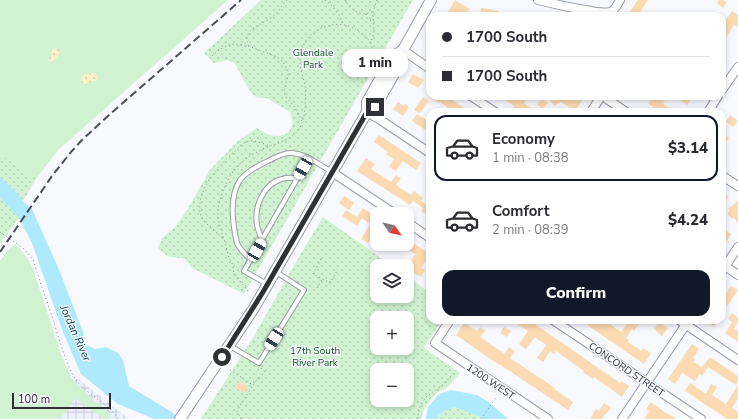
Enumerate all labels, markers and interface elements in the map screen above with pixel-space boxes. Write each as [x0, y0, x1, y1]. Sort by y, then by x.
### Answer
text: 1700 South [466, 27, 547, 47]
park label: Glendale Park [293, 46, 333, 72]
callout: 1 min [342, 49, 408, 77]
text: 1 min [358, 54, 392, 72]
text: 1700 South [466, 66, 547, 86]
route end [366, 98, 384, 116]
text: Economy [492, 129, 555, 149]
icon: car [444, 130, 480, 166]
text: $3.14 [668, 138, 708, 158]
text: 1 min · 08:38 [492, 149, 568, 167]
car [292, 155, 314, 181]
text: Comfort [492, 201, 549, 221]
icon: car [444, 202, 480, 238]
north arrow [370, 207, 414, 251]
map controls [370, 207, 414, 407]
text: $4.24 [668, 210, 708, 230]
text: 2 min · 08:39 [492, 221, 568, 239]
car [246, 237, 268, 263]
button: layers [370, 259, 414, 303]
button: Confirm [442, 270, 710, 316]
water label: Jordan River [56, 302, 95, 365]
button: + [370, 311, 414, 355]
car [263, 326, 285, 352]
street label: CONCORD STREET [586, 339, 667, 400]
park label: 17th South River Park [290, 344, 340, 370]
route start [213, 348, 231, 366]
street label: 1200 WEST [464, 361, 517, 403]
button: − [370, 363, 414, 407]
scale bar [12, 391, 111, 410]
text: 100 m [18, 392, 50, 407]

